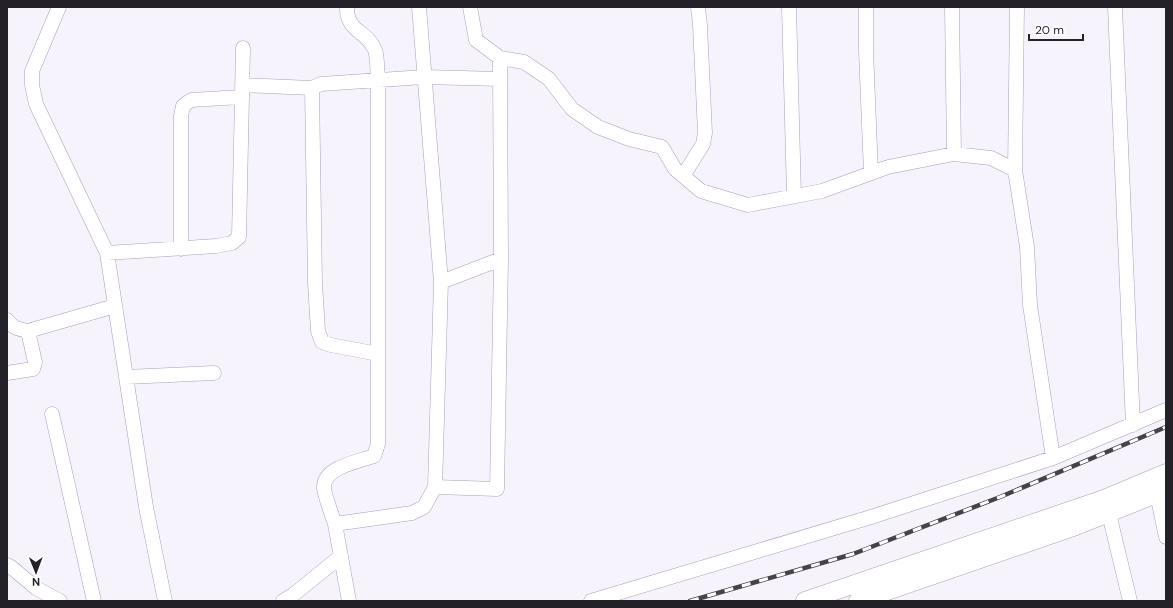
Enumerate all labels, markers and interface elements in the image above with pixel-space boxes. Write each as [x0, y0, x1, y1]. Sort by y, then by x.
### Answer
scale bar [1029, 16, 1083, 42]
text: 20 m [1035, 22, 1064, 38]
north arrow [16, 552, 56, 592]
text: N [32, 575, 40, 589]

